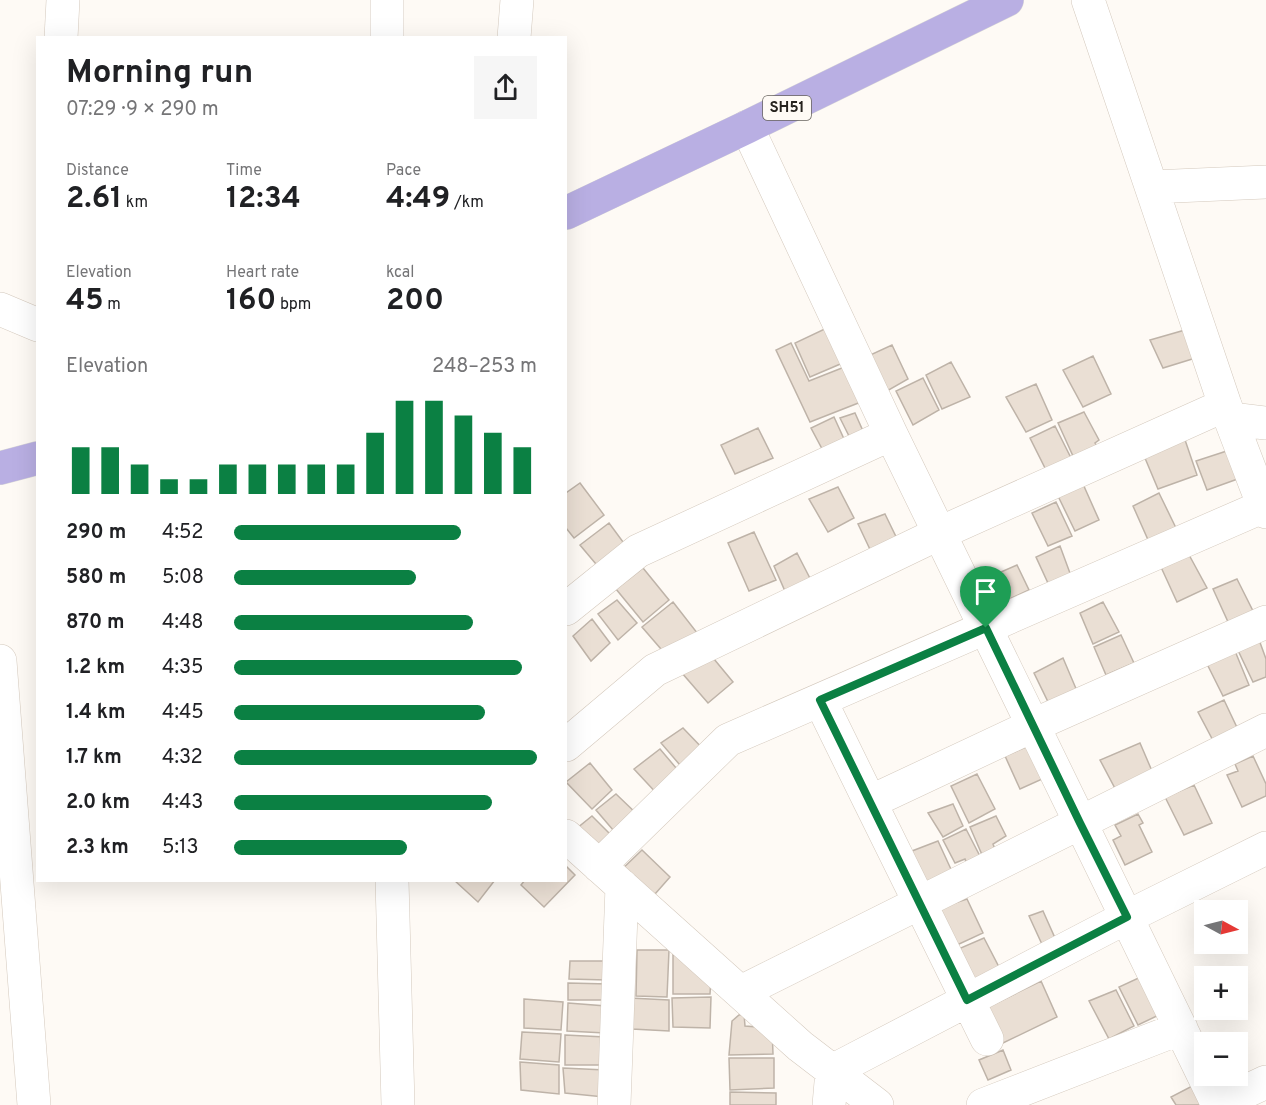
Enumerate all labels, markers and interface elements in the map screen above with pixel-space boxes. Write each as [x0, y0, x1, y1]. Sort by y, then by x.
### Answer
text: Morning run [66, 53, 253, 95]
button: share [474, 56, 537, 119]
road number: SH51 [763, 96, 811, 120]
text: 07:29 · 9 × 290 m [66, 97, 219, 123]
text: Distance [66, 161, 129, 181]
text: Time [226, 161, 262, 181]
text: Pace [386, 161, 421, 181]
text: 2.61 [66, 181, 122, 218]
text: 12:34 [226, 181, 301, 218]
text: 4:49 [386, 181, 450, 218]
text: km [122, 193, 148, 213]
text: /km [450, 193, 484, 213]
text: Elevation [66, 263, 132, 283]
text: Heart rate [226, 263, 299, 283]
text: kcal [386, 263, 414, 283]
text: 45 [66, 283, 104, 320]
text: 160 [226, 283, 276, 320]
text: 200 [386, 283, 444, 320]
text: m [104, 295, 121, 315]
text: bpm [276, 295, 311, 315]
text: Elevation [66, 354, 148, 380]
text: 248–253 m [432, 354, 537, 380]
text: 290 m [66, 520, 126, 546]
text: 4:52 [162, 520, 203, 546]
text: 580 m [66, 565, 126, 591]
text: 5:08 [162, 565, 204, 591]
pin [960, 566, 1011, 628]
icon: arrive [969, 575, 1002, 608]
text: 870 m [66, 610, 125, 636]
text: 4:48 [162, 610, 204, 636]
text: 1.2 km [66, 655, 125, 681]
text: 4:35 [162, 655, 203, 681]
text: 1.4 km [66, 700, 126, 726]
text: 4:45 [162, 700, 204, 726]
text: 1.7 km [66, 745, 122, 771]
text: 4:32 [162, 745, 203, 771]
text: 2.0 km [66, 790, 130, 816]
text: 4:43 [162, 790, 203, 816]
text: 2.3 km [66, 835, 129, 861]
text: 5:13 [162, 835, 198, 861]
north arrow [1194, 900, 1248, 954]
map controls [1194, 900, 1248, 1086]
button: + [1194, 966, 1248, 1020]
button: − [1194, 1032, 1248, 1086]

